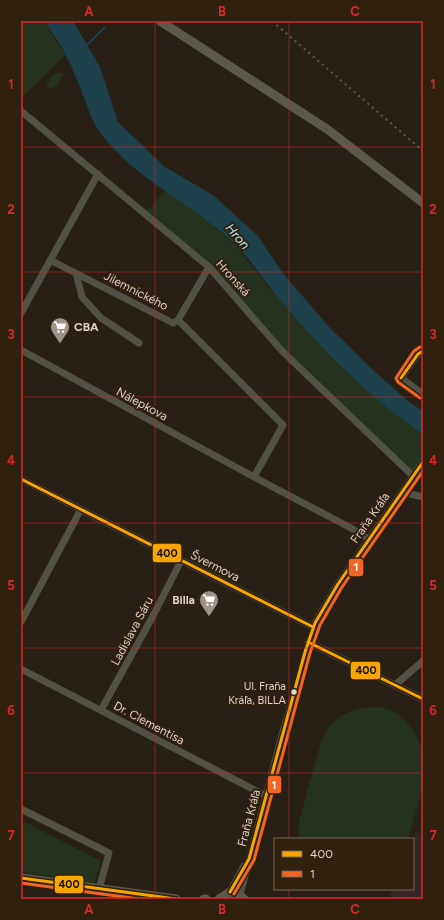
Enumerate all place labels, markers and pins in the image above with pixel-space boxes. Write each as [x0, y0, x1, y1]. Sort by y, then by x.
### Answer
supermarket icon: CBA [49, 316, 71, 344]
place label: CBA [74, 320, 99, 334]
supermarket icon: Billa [198, 589, 220, 617]
place label: Billa [172, 593, 195, 607]
place label: Ul. Fraňa Kráľa, BILLA [228, 680, 287, 707]
marker: Ul. Fraňa Kráľa, BILLA [289, 687, 299, 697]

